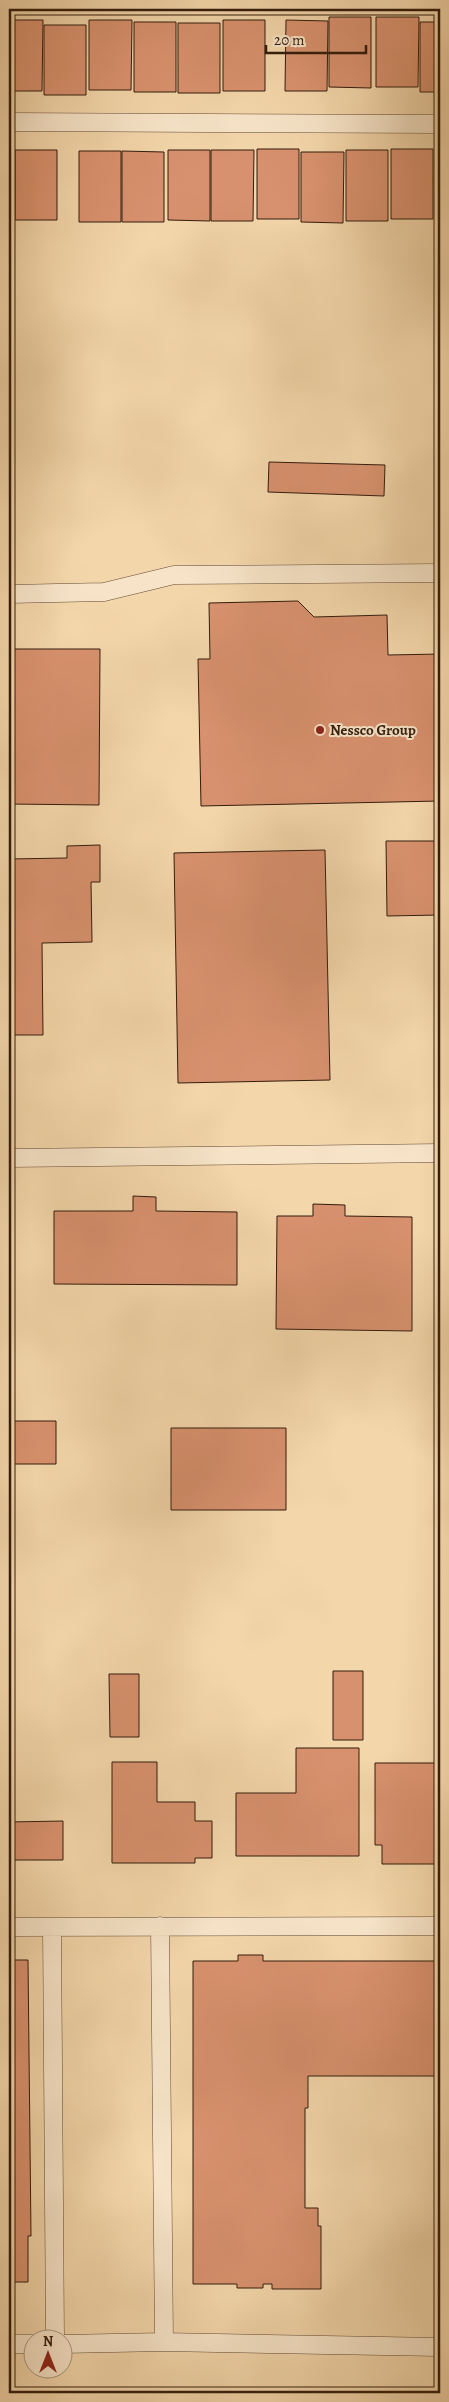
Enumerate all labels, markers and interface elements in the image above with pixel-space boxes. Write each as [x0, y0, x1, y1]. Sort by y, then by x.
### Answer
scale bar [266, 22, 366, 54]
text: 20 m [274, 30, 305, 50]
place label: Nessco Group [330, 720, 416, 740]
marker: Nessco Group [314, 724, 326, 736]
north arrow [22, 2330, 72, 2380]
text: N [43, 2332, 53, 2351]

